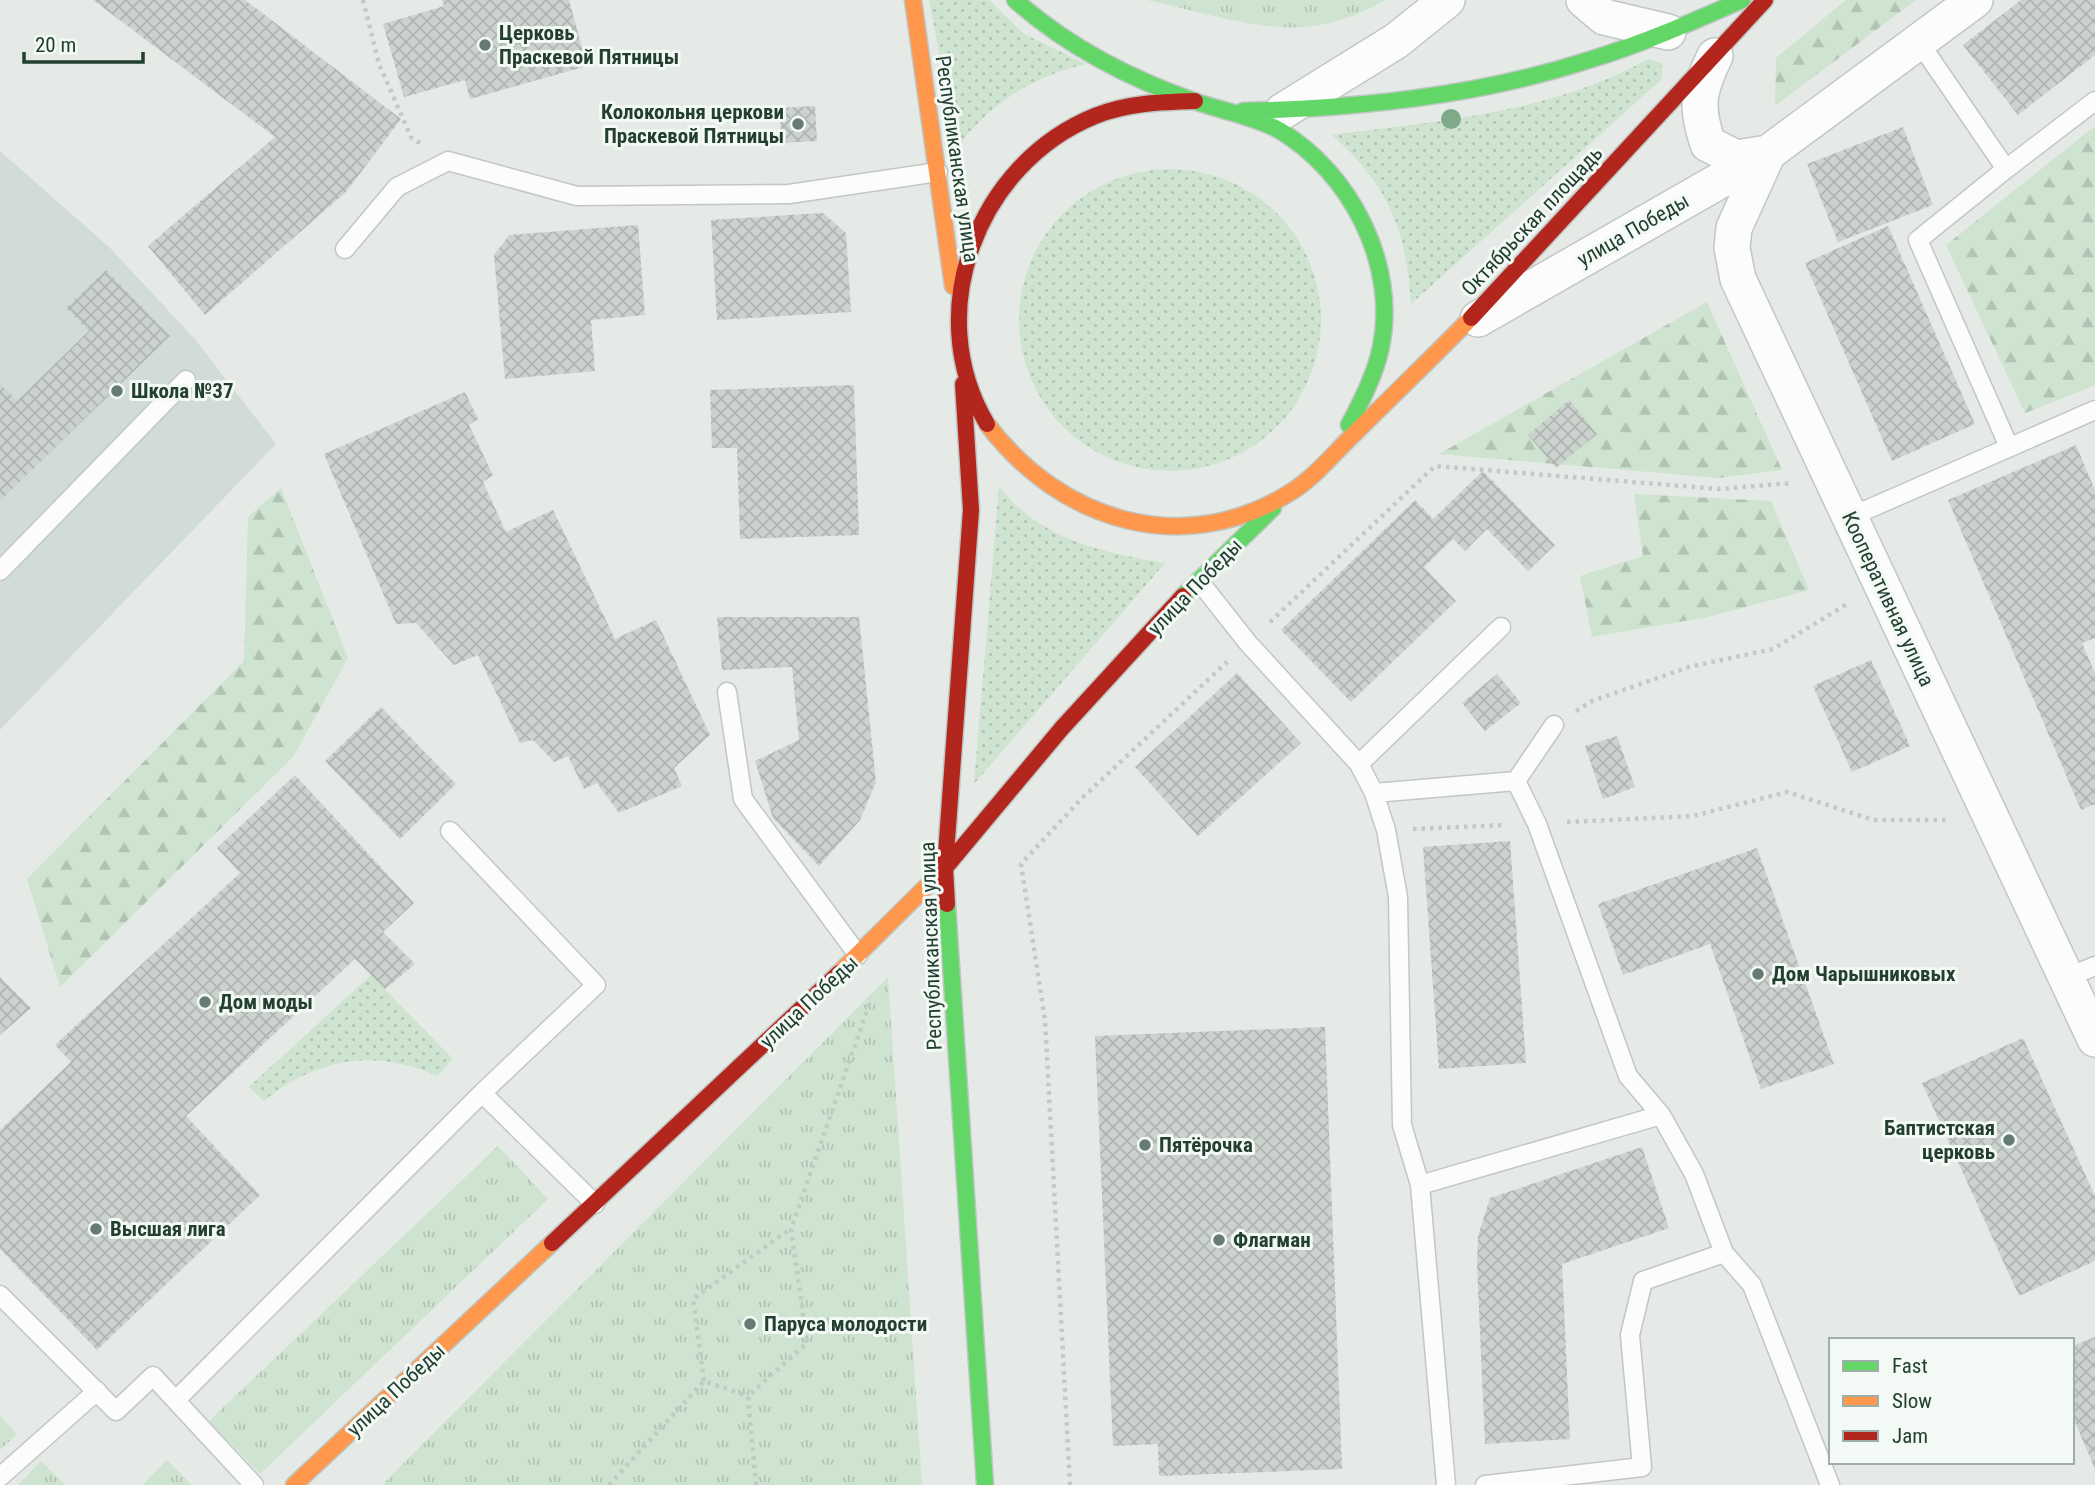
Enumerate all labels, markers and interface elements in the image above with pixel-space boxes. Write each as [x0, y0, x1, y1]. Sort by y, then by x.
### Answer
scale bar [24, 21, 144, 65]
place label: Церковь Праскевой Пятницы [499, 21, 679, 69]
text: 20 m [35, 33, 76, 57]
marker: Церковь Праскевой Пятницы [477, 37, 493, 53]
street label: Республиканская улица [931, 54, 983, 264]
place label: Колокольня церкови Праскевой Пятницы [601, 100, 784, 148]
marker: Колокольня церкови Праскевой Пятницы [790, 116, 806, 132]
street label: Октябрьская площадь [1457, 141, 1607, 301]
street label: улица Победы [1573, 188, 1693, 272]
place label: Школа №37 [131, 379, 234, 403]
marker: Школа №37 [109, 383, 125, 399]
street label: Кооперативная улица [1837, 508, 1939, 690]
street label: улица Победы [1143, 534, 1247, 640]
street label: Республиканская улица [915, 841, 947, 1051]
street label: улица Победы [755, 951, 863, 1053]
place label: Дом Чарышниковых [1772, 962, 1956, 986]
marker: Дом Чарышниковых [1750, 966, 1766, 982]
place label: Дом моды [219, 990, 313, 1014]
marker: Дом моды [197, 994, 213, 1010]
place label: Баптистская церковь [1884, 1116, 1995, 1164]
marker: Баптистская церковь [2001, 1132, 2017, 1148]
place label: Пятёрочка [1159, 1133, 1253, 1157]
marker: Пятёрочка [1137, 1137, 1153, 1153]
place label: Высшая лига [110, 1217, 226, 1241]
marker: Высшая лига [88, 1221, 104, 1237]
place label: Флагман [1233, 1228, 1311, 1252]
marker: Флагман [1211, 1232, 1227, 1248]
place label: Паруса молодости [764, 1312, 927, 1336]
marker: Паруса молодости [742, 1316, 758, 1332]
legend [1829, 1338, 2074, 1464]
street label: улица Победы [342, 1339, 450, 1441]
text: Fast [1892, 1354, 1928, 1378]
text: Slow [1892, 1389, 1932, 1413]
text: Jam [1892, 1424, 1928, 1448]

